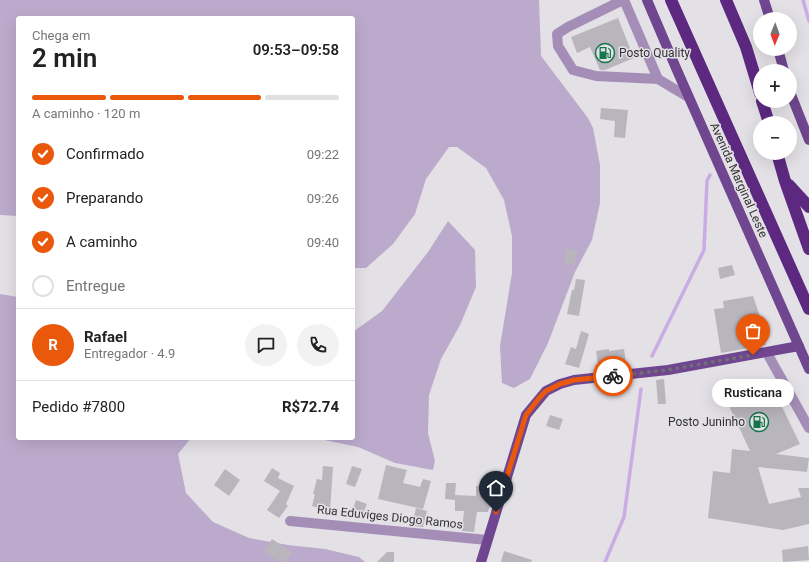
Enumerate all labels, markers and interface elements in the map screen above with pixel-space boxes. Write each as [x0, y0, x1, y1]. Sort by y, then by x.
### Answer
north arrow [753, 12, 797, 56]
map controls [753, 12, 797, 160]
text: Chega em [32, 28, 90, 43]
text: 09:53–09:58 [253, 41, 339, 59]
fuel station icon: Posto Quality [594, 42, 616, 64]
text: 2 min [32, 43, 97, 73]
place label: Posto Quality [619, 46, 690, 60]
button: + [753, 64, 797, 108]
text: A caminho · 120 m [32, 106, 140, 121]
button: − [753, 116, 797, 160]
street label: Avenida Marginal Leste [707, 120, 771, 240]
icon: check [32, 143, 54, 165]
text: Confirmado [66, 145, 144, 163]
text: 09:22 [307, 147, 339, 162]
icon: check [32, 187, 54, 209]
text: Preparando [66, 189, 143, 207]
text: 09:26 [307, 191, 339, 206]
icon: check [32, 231, 54, 253]
text: A caminho [66, 233, 137, 251]
text: 09:40 [307, 235, 339, 250]
text: Entregue [66, 277, 125, 295]
pin [736, 314, 770, 355]
icon: bag [742, 320, 764, 342]
button: chat [245, 324, 287, 366]
button: phone [297, 324, 339, 366]
text: Rafael [84, 328, 127, 346]
text: R [48, 336, 58, 354]
text: Entregador · 4.9 [84, 346, 175, 361]
courier [593, 356, 633, 396]
icon: bike [602, 365, 624, 387]
callout: Rusticana [712, 379, 794, 407]
text: Rusticana [724, 385, 782, 400]
text: Pedido #7800 [32, 398, 125, 416]
text: R$72.74 [282, 398, 339, 416]
fuel station icon: Posto Juninho [748, 411, 770, 433]
place label: Posto Juninho [668, 415, 745, 429]
pin [479, 471, 513, 512]
icon: home [485, 477, 507, 499]
street label: Rua Eduviges Diogo Ramos [317, 502, 463, 532]

